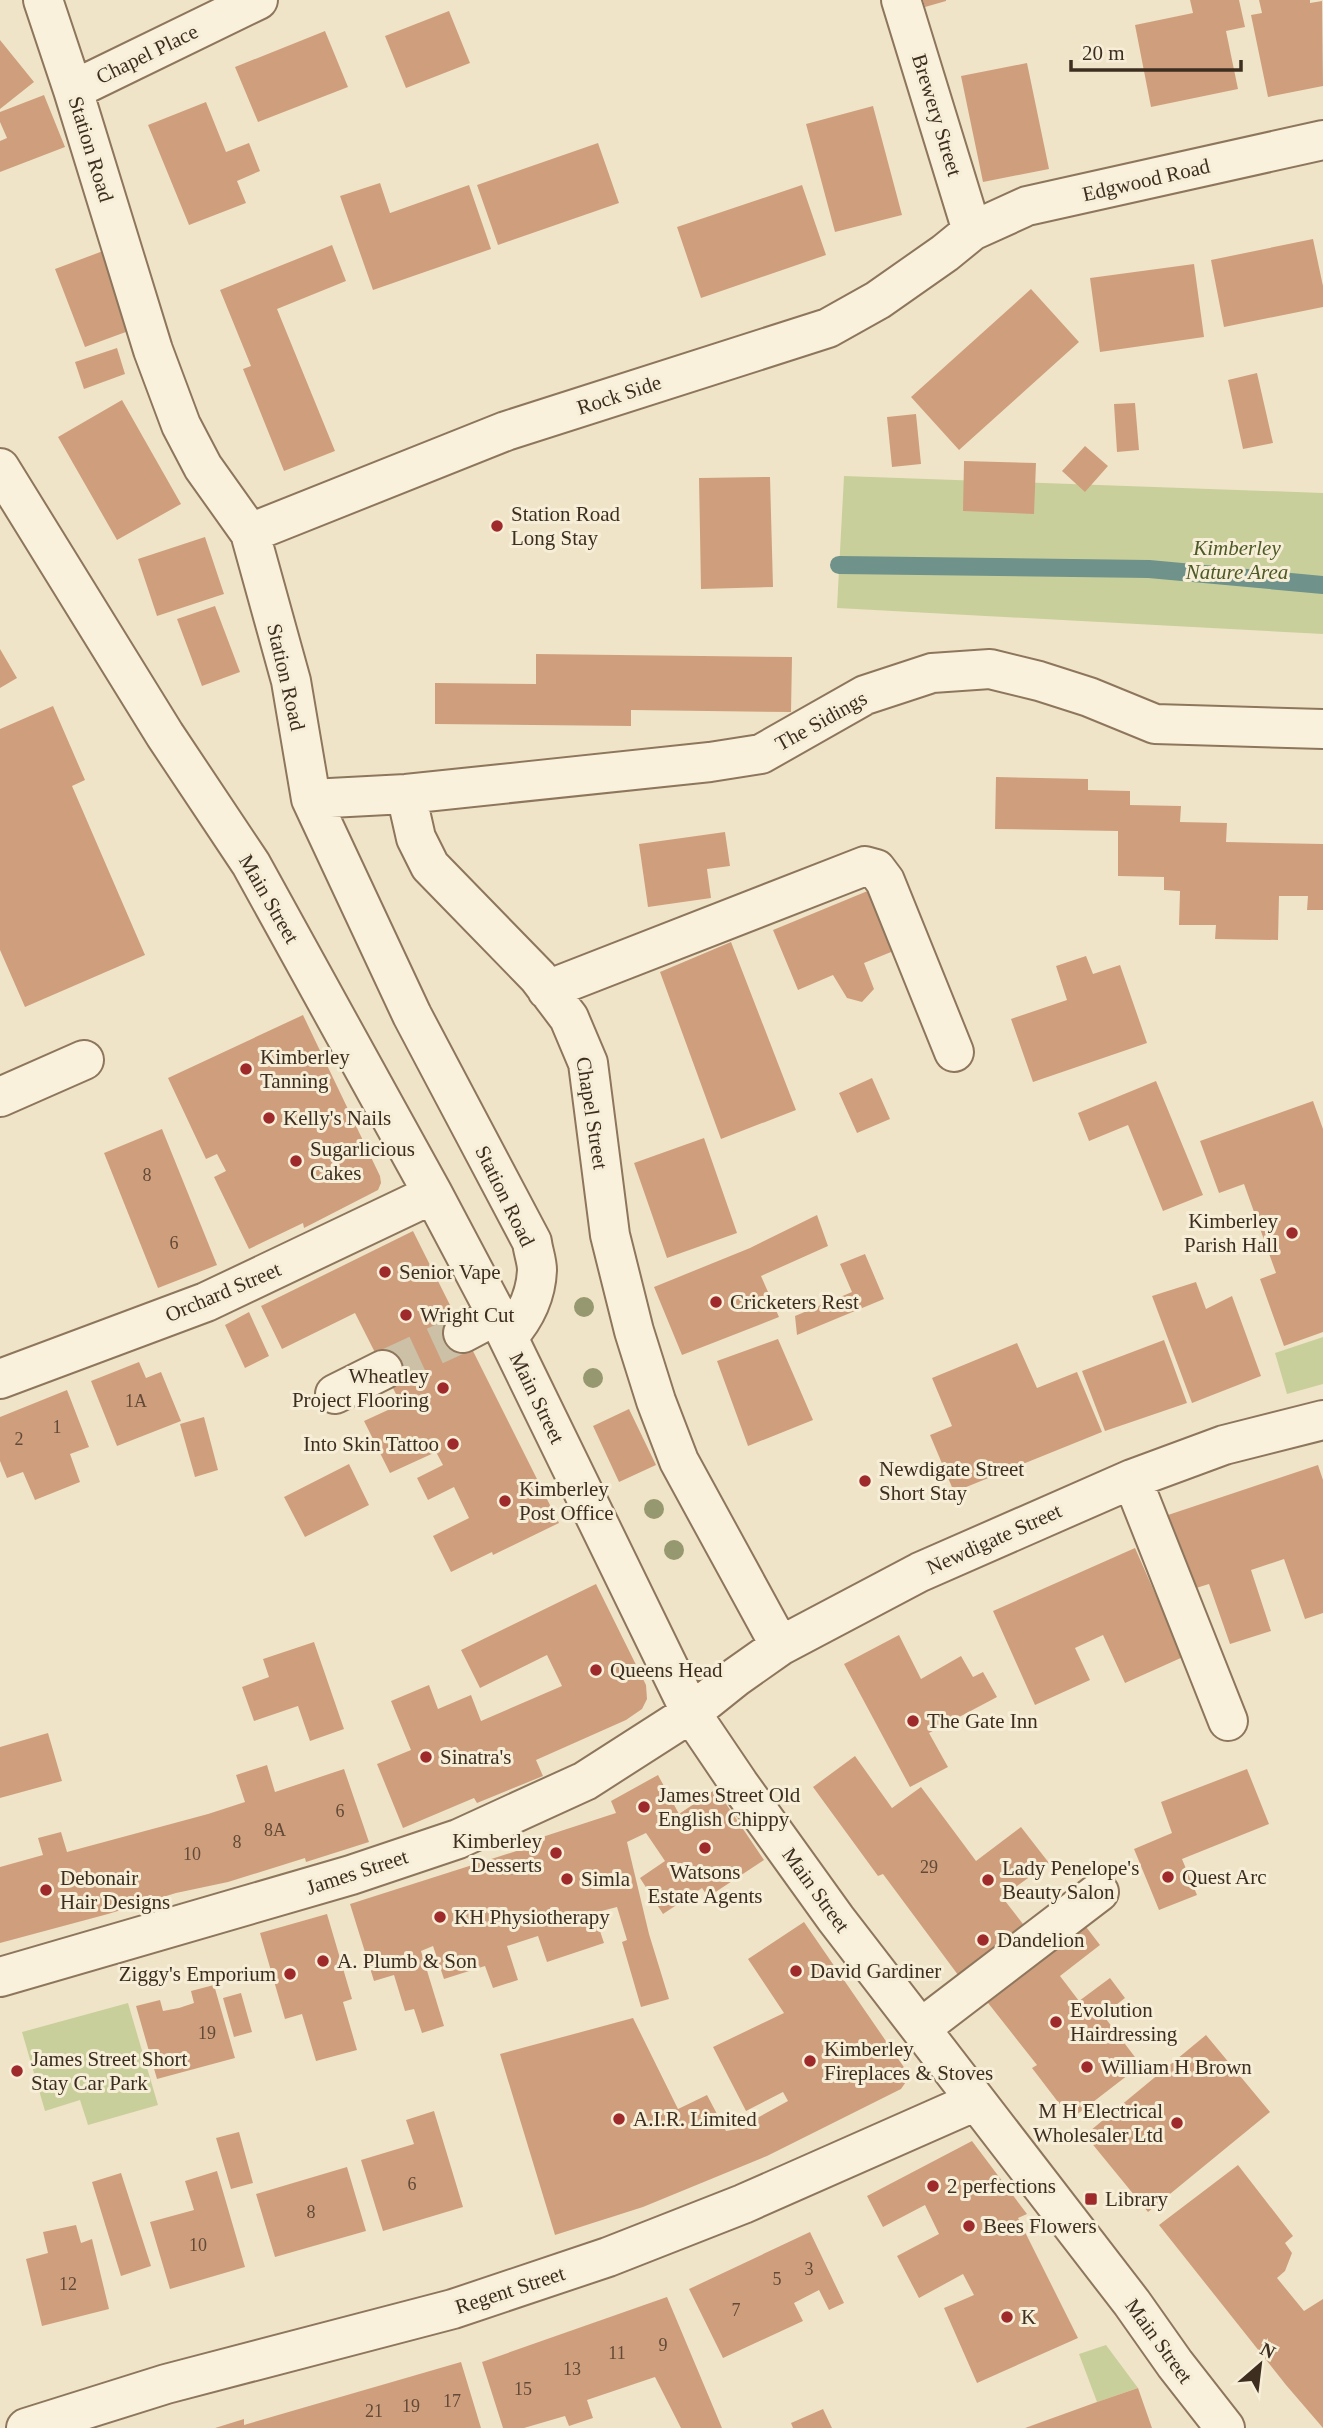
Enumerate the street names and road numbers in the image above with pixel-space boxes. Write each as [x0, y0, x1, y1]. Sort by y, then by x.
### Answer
street label: Chapel Place [92, 19, 202, 89]
street label: Brewery Street [907, 51, 967, 179]
street label: Station Road [64, 93, 119, 205]
street label: Edgwood Road [1080, 154, 1213, 206]
street label: Rock Side [574, 370, 664, 420]
street label: Station Road [262, 621, 310, 733]
street label: The Sidings [771, 686, 871, 756]
street label: Main Street [234, 850, 304, 948]
street label: Chapel Street [571, 1055, 613, 1171]
street label: Station Road [470, 1142, 540, 1251]
street label: Orchard Street [162, 1257, 284, 1327]
street label: Main Street [505, 1348, 569, 1448]
street label: Newdigate Street [923, 1498, 1065, 1579]
street label: Main Street [777, 1843, 855, 1937]
street label: James Street [303, 1844, 411, 1900]
street label: Regent Street [452, 2261, 568, 2319]
street label: Main Street [1120, 2294, 1198, 2388]

